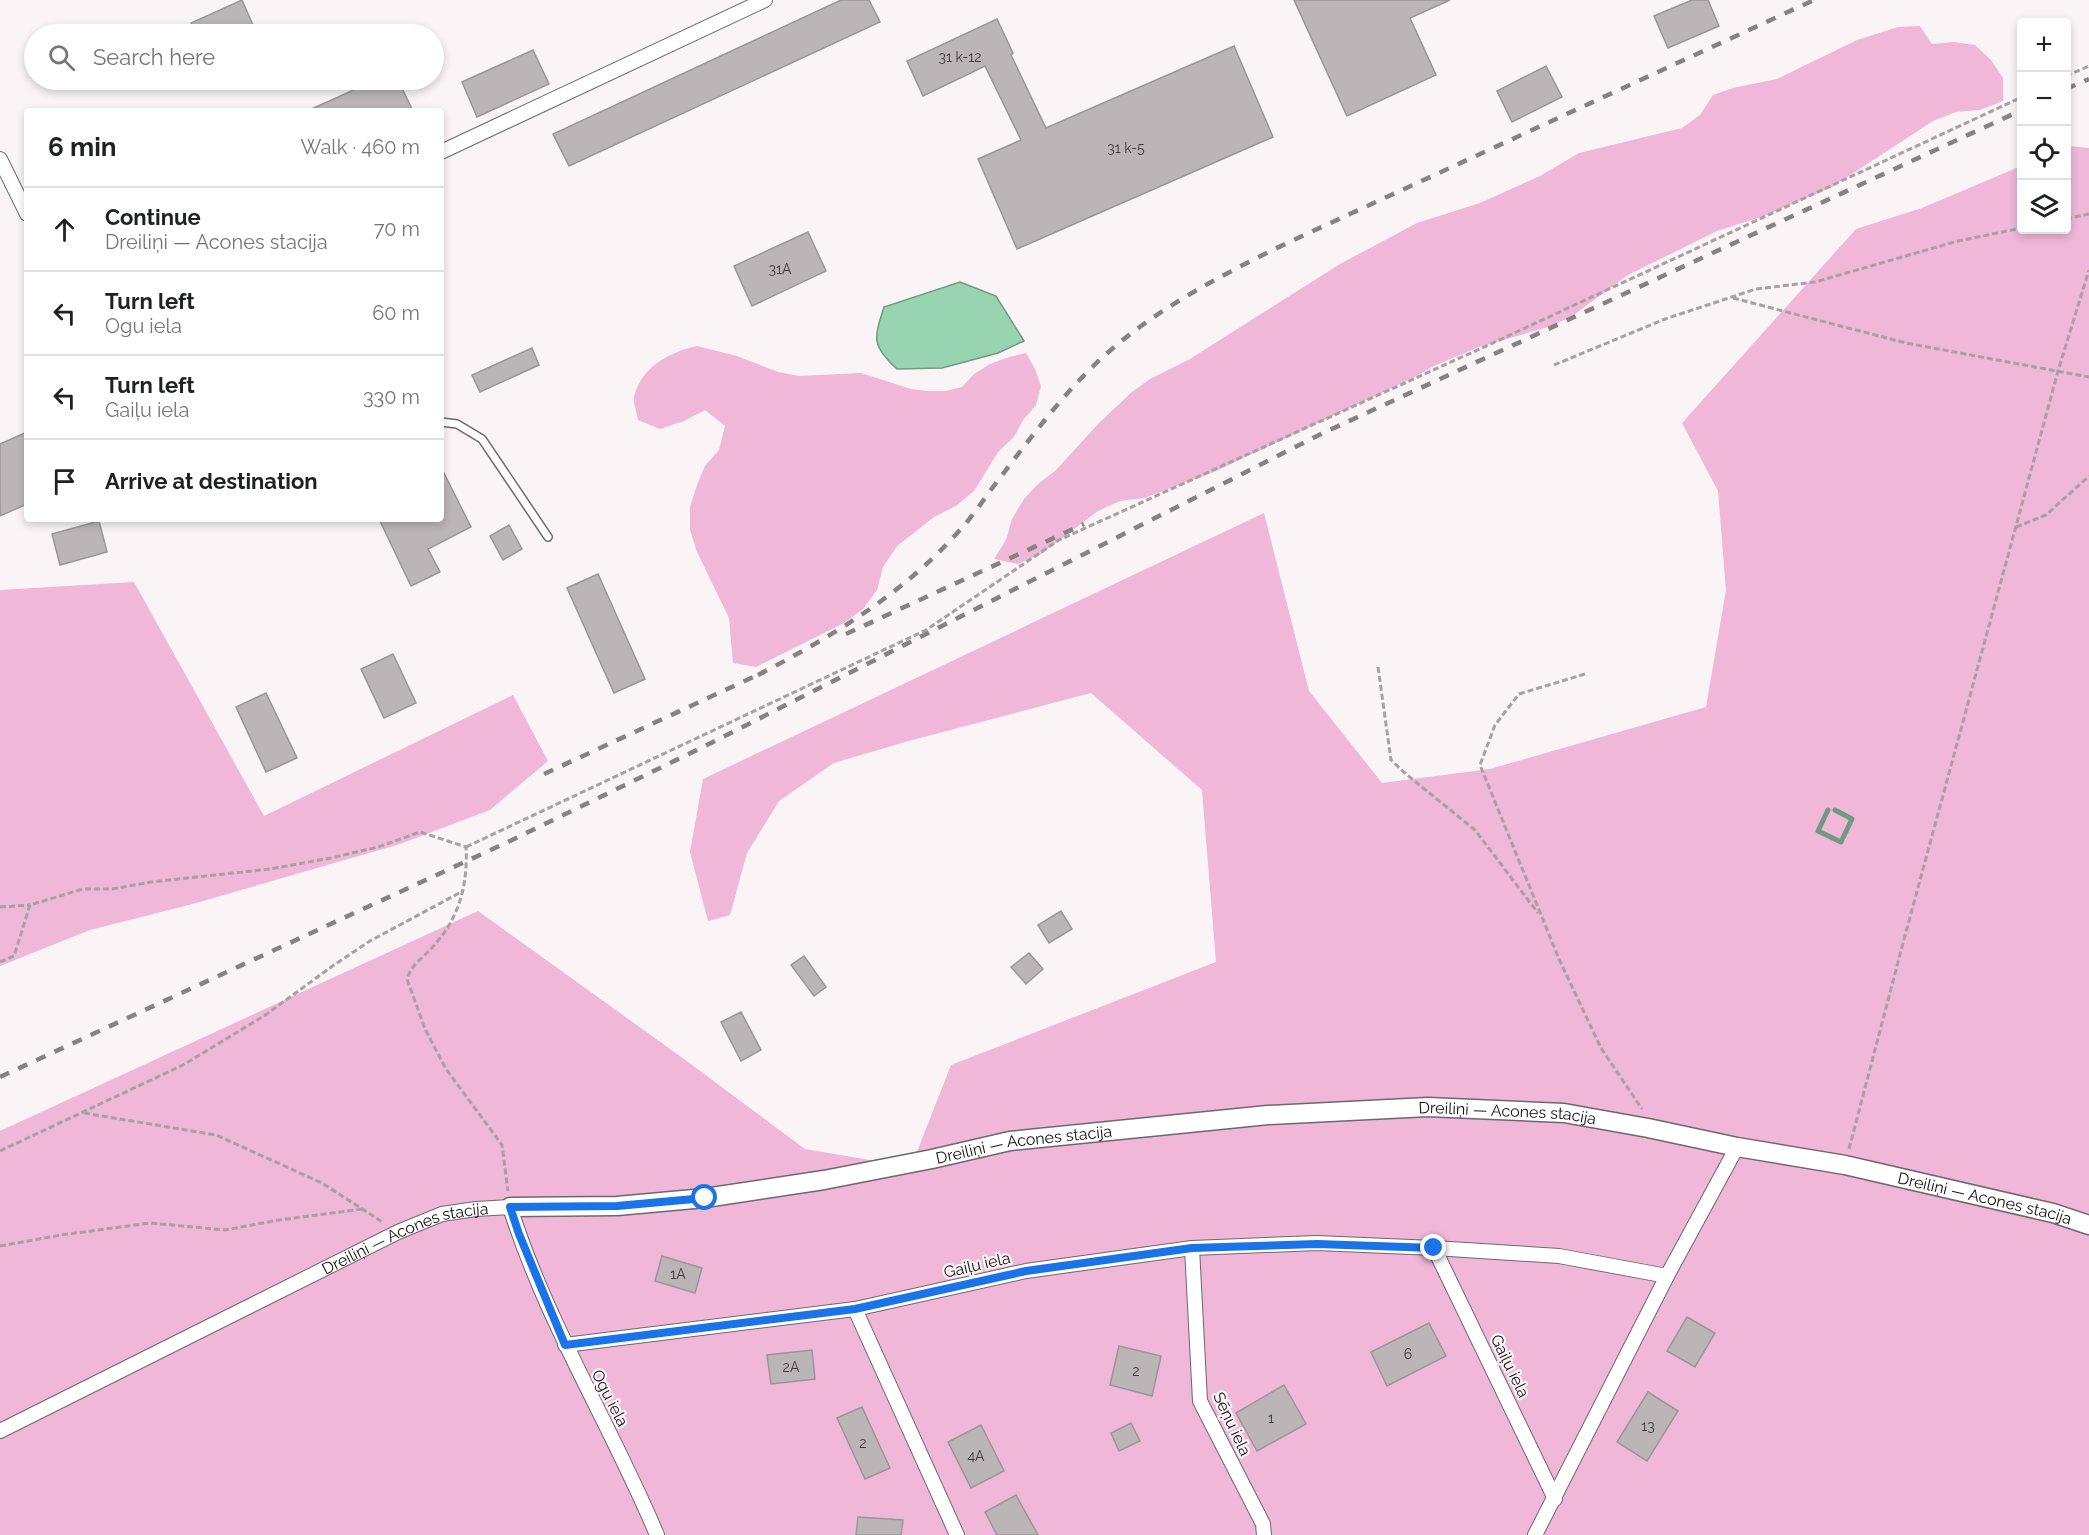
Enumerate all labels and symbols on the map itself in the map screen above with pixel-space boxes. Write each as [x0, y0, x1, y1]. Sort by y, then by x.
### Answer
house number: 31 k-12 [939, 49, 981, 65]
house number: 31 k-5 [1107, 140, 1145, 156]
house number: 31A [769, 261, 792, 277]
street label: Dreiliņi — Acones stacija [1418, 1097, 1598, 1128]
street label: Dreiliņi — Acones stacija [934, 1121, 1113, 1167]
street label: Dreiliņi — Acones stacija [1896, 1168, 2074, 1228]
route start [691, 1184, 717, 1210]
street label: Dreiliņi — Acones stacija [318, 1199, 489, 1278]
route end [1420, 1234, 1446, 1260]
street label: Gaiļu iela [942, 1248, 1012, 1282]
house number: 1A [670, 1266, 686, 1282]
street label: Gaiļu iela [1487, 1331, 1533, 1401]
house number: 6 [1404, 1346, 1412, 1362]
house number: 2A [783, 1359, 800, 1375]
house number: 2 [1132, 1363, 1140, 1379]
street label: Ogu iela [588, 1366, 632, 1430]
street label: Sēņu iela [1209, 1389, 1255, 1459]
house number: 1 [1268, 1410, 1274, 1426]
house number: 13 [1641, 1418, 1655, 1434]
house number: 2 [859, 1435, 867, 1451]
house number: 4A [967, 1448, 985, 1464]

